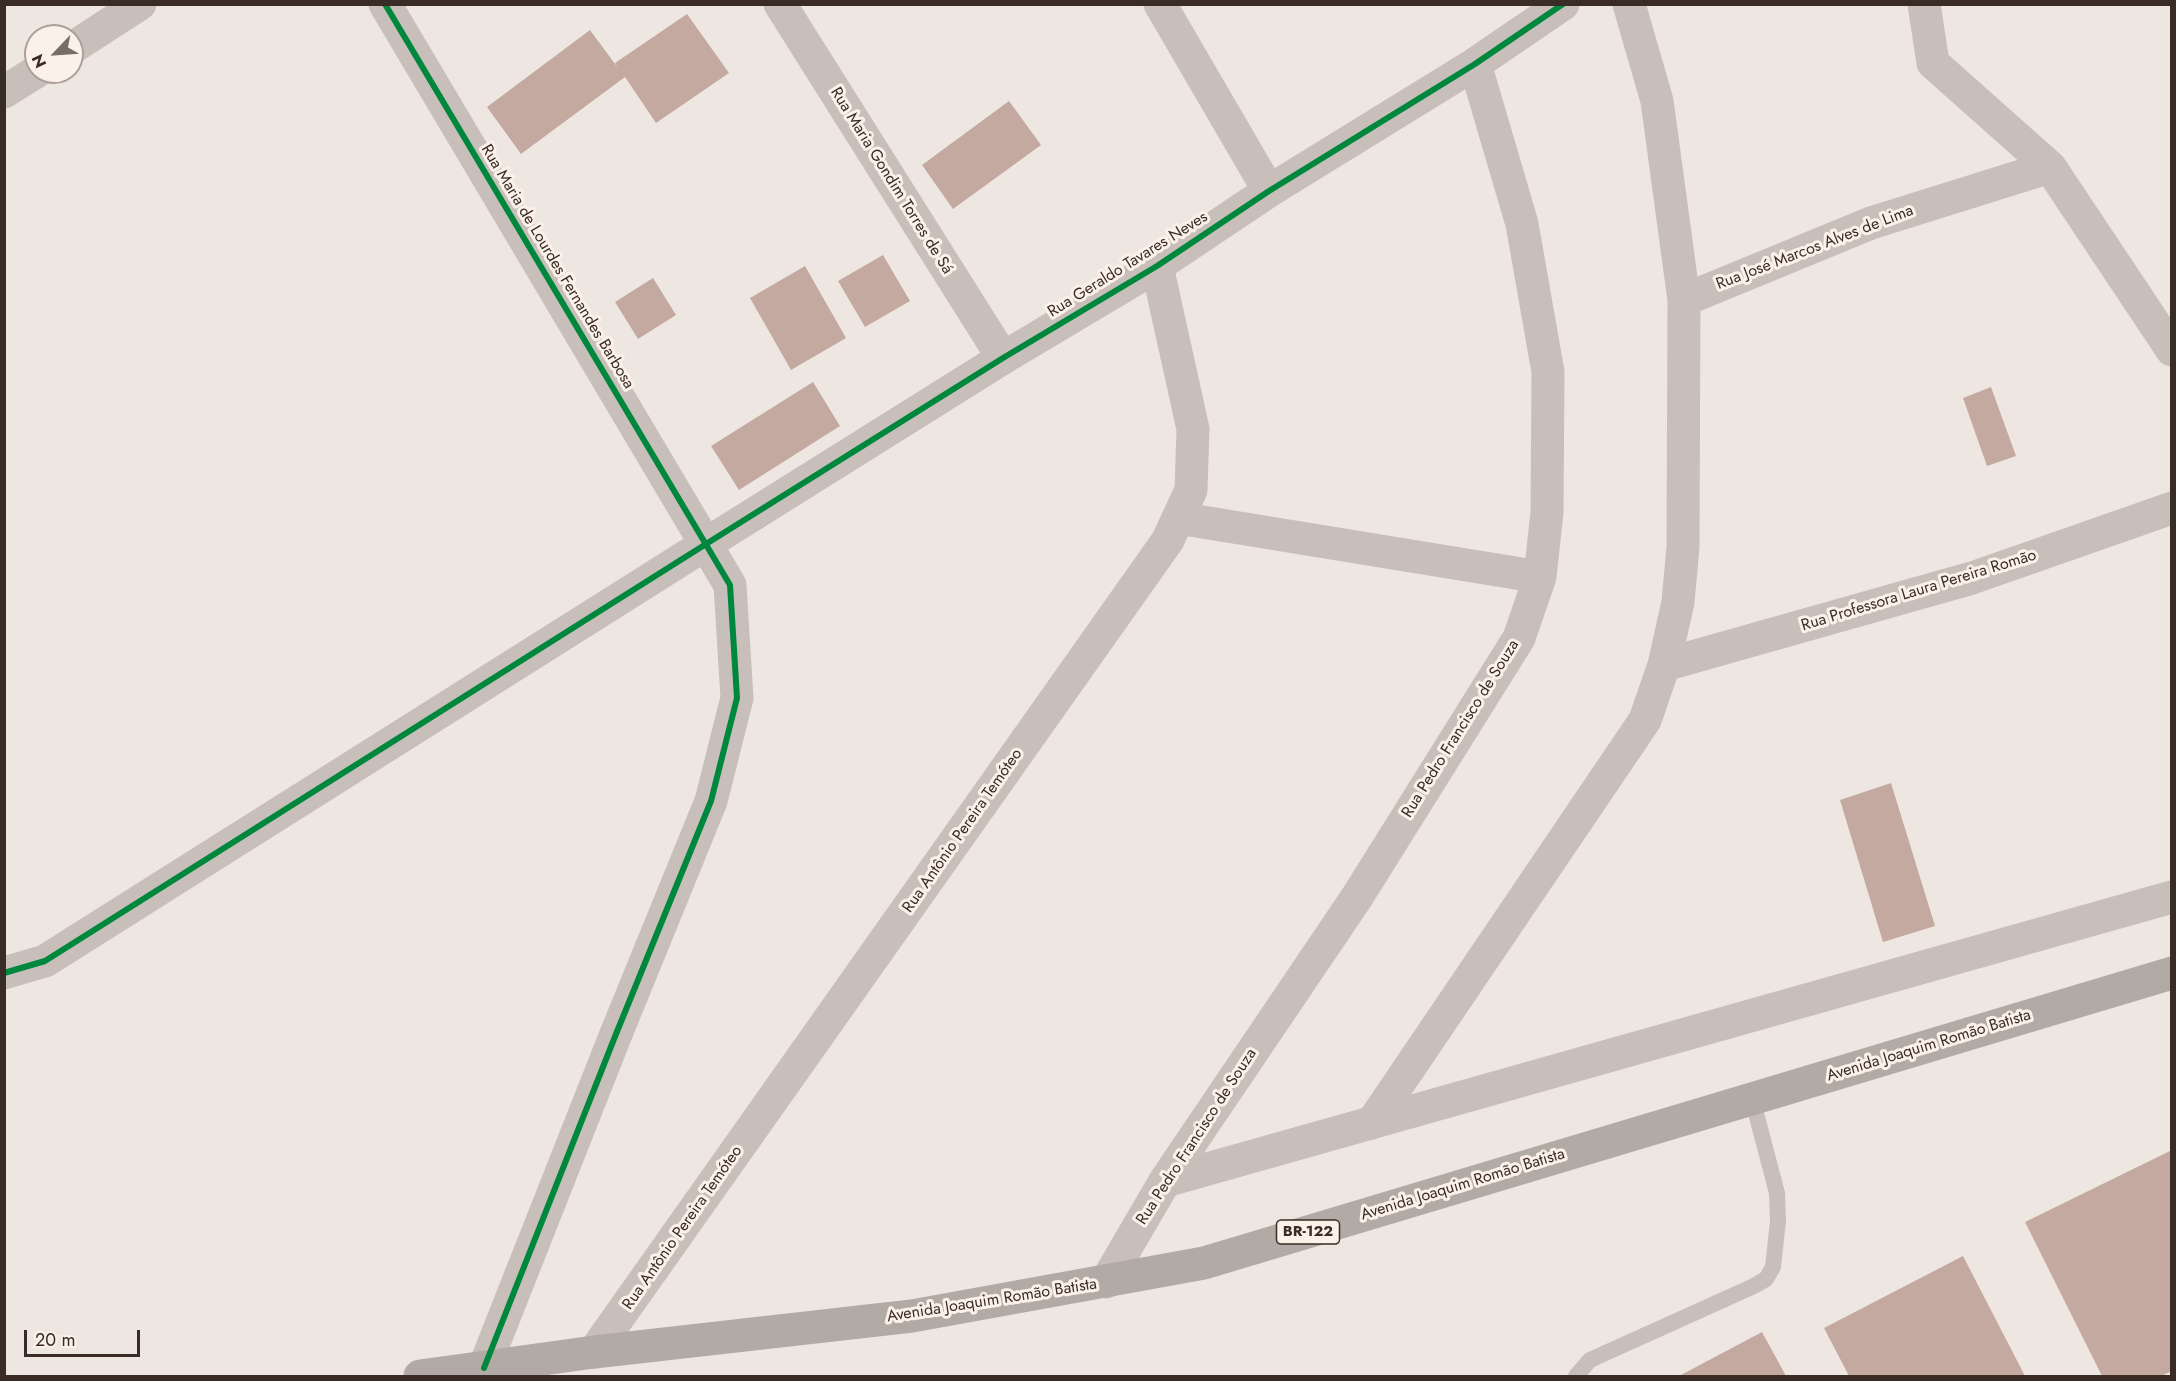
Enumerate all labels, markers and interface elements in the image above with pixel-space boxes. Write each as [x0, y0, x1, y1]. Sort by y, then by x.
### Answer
north arrow [24, 24, 84, 84]
text: N [26, 50, 52, 72]
street label: Rua Maria Gondim Torres de Sá [826, 84, 956, 278]
street label: Rua Maria de Lourdes Fernandes Barbosa [476, 141, 638, 393]
street label: Rua José Marcos Alves de Lima [1714, 201, 1916, 295]
street label: Rua Geraldo Tavares Neves [1045, 208, 1211, 322]
street label: Rua Professora Laura Pereira Romão [1799, 546, 2039, 636]
street label: Rua Pedro Francisco de Souza [1398, 637, 1524, 821]
street label: Rua Antônio Pereira Temóteo [899, 745, 1027, 917]
street label: Avenida Joaquim Romão Batista [1825, 1006, 2033, 1086]
street label: Rua Pedro Francisco de Souza [1133, 1045, 1261, 1229]
street label: Rua Antônio Pereira Temóteo [619, 1142, 747, 1314]
street label: Avenida Joaquim Romão Batista [1359, 1145, 1567, 1225]
road number: BR-122 [1276, 1220, 1340, 1244]
street label: Avenida Joaquim Romão Batista [886, 1275, 1098, 1327]
scale bar [27, 1318, 142, 1356]
text: 20 m [35, 1327, 75, 1353]

